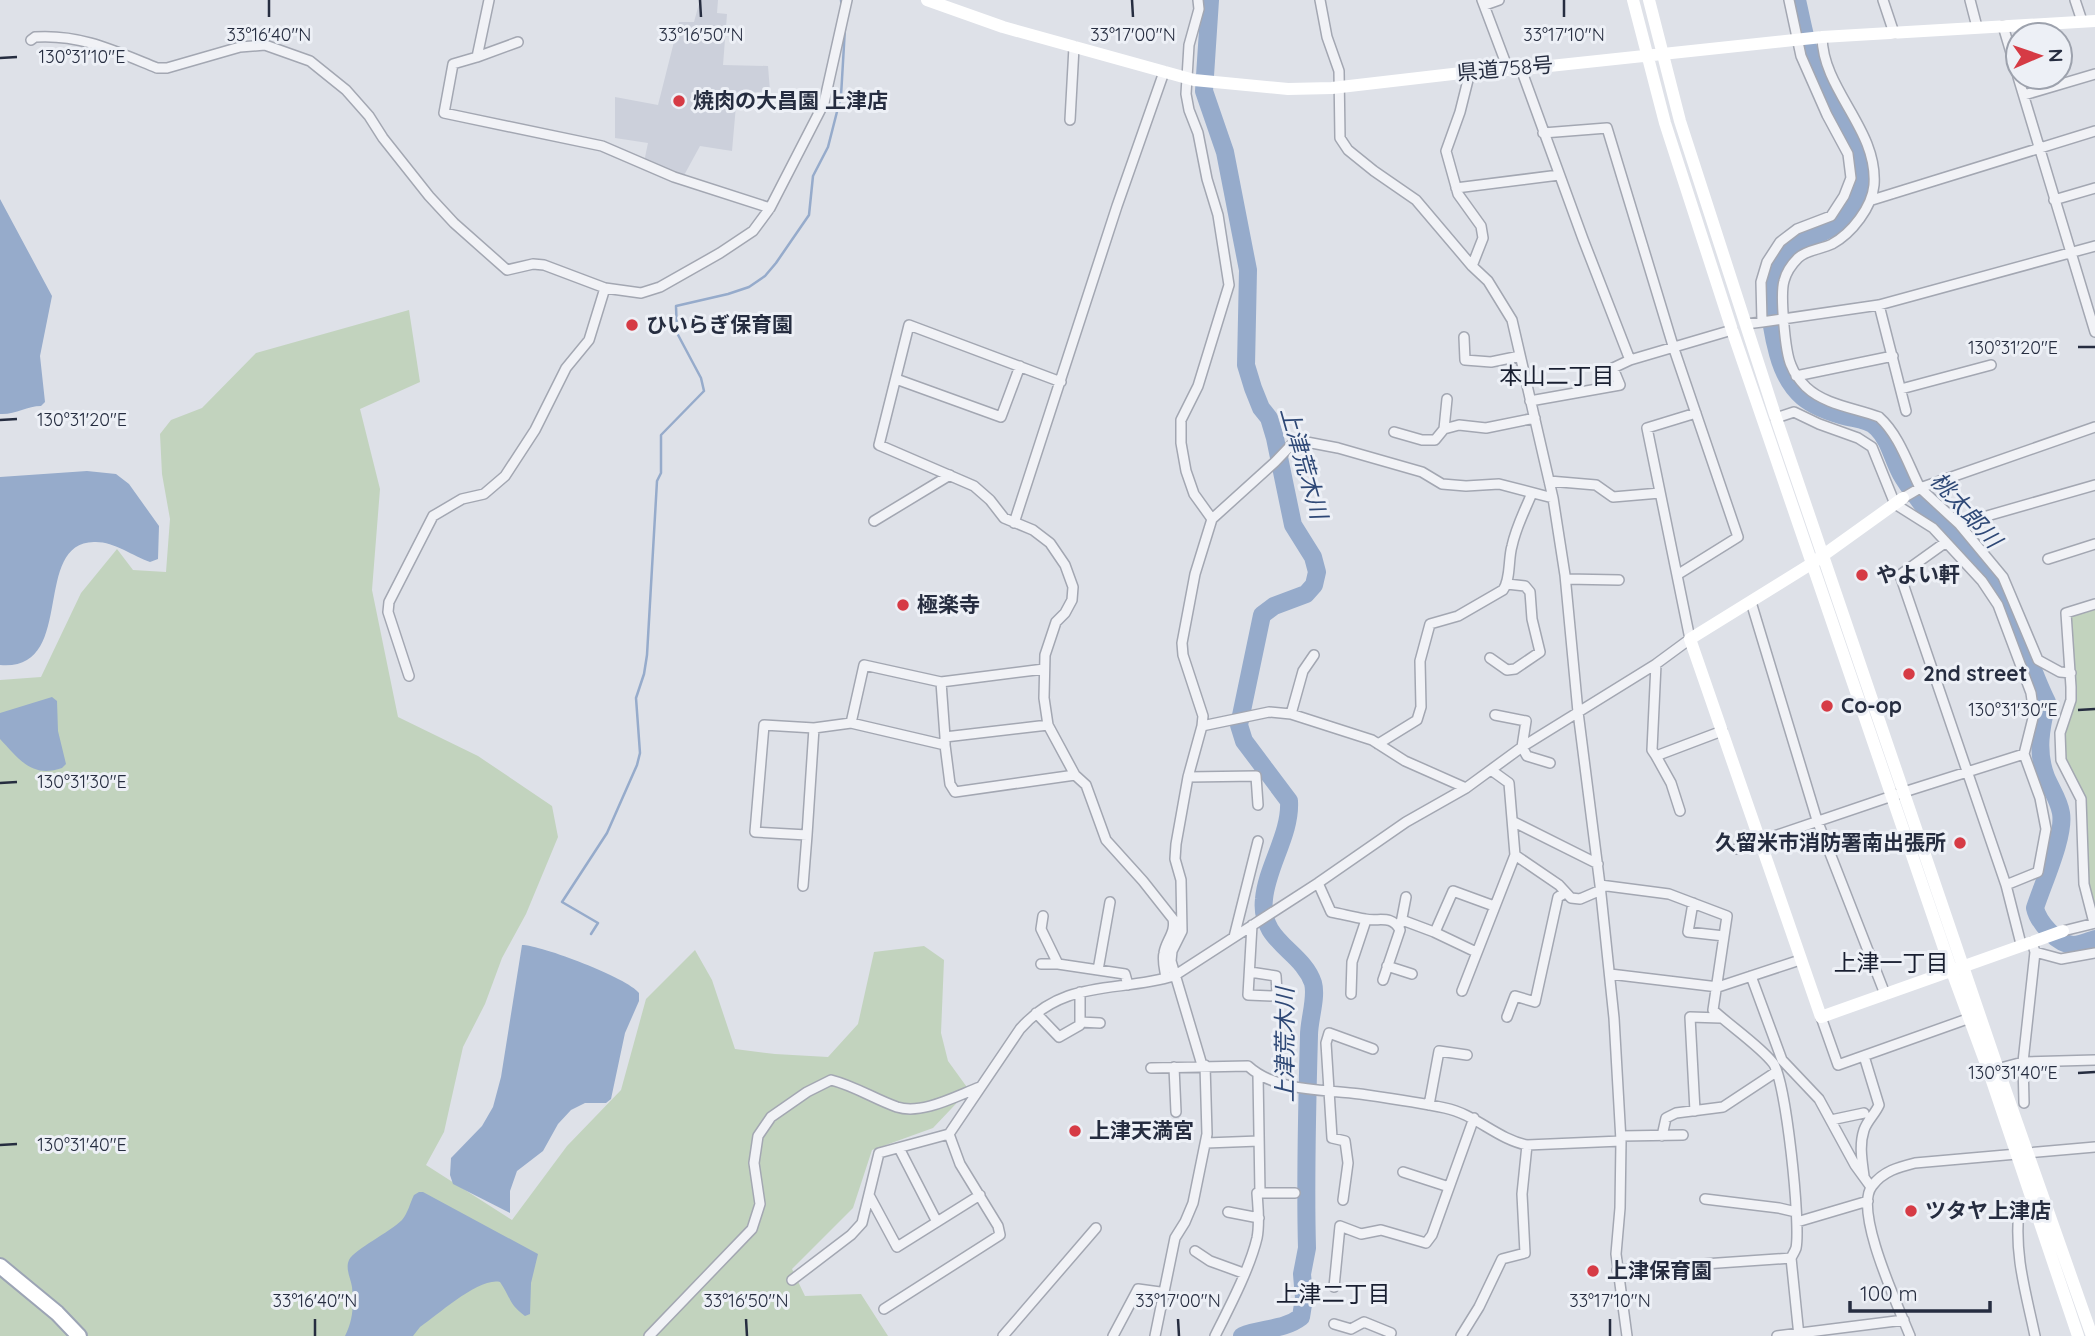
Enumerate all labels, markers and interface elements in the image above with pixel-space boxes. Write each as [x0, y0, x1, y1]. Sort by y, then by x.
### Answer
north arrow [2004, 21, 2074, 91]
text: 33°16'40"N [227, 23, 311, 46]
text: 33°16'50"N [658, 23, 744, 46]
text: 33°17'00"N [1090, 23, 1176, 46]
text: 33°17'10"N [1523, 23, 1605, 46]
text: 130°31'10"E [39, 45, 125, 68]
text: N [2044, 48, 2068, 63]
street label: 県道758号 [1456, 51, 1554, 85]
place label: 焼肉の大昌園 上津店 [693, 87, 888, 113]
marker: 焼肉の大昌園 上津店 [671, 93, 687, 109]
place label: ひいらぎ保育園 [646, 311, 793, 337]
marker: ひいらぎ保育園 [624, 317, 640, 333]
text: 130°31'20"E [1968, 336, 2058, 359]
district label: 本山二丁目 [1500, 361, 1615, 390]
water label: 上津荒木川 [1275, 404, 1335, 525]
text: 130°31'20"E [37, 408, 127, 431]
water label: 桃太郎川 [1925, 466, 2010, 556]
place label: やよい軒 [1876, 561, 1960, 587]
marker: やよい軒 [1854, 567, 1870, 583]
place label: 極楽寺 [917, 591, 980, 617]
marker: 極楽寺 [895, 597, 911, 613]
place label: 2nd street [1923, 660, 2027, 686]
marker: 2nd street [1901, 666, 1917, 682]
place label: Co-op [1841, 692, 1902, 718]
marker: Co-op [1819, 698, 1835, 714]
text: 130°31'30"E [1968, 698, 2058, 721]
text: 130°31'30"E [37, 770, 127, 793]
place label: 久留米市消防署南出張所 [1715, 829, 1946, 855]
marker: 久留米市消防署南出張所 [1952, 835, 1968, 851]
district label: 上津一丁目 [1834, 948, 1949, 977]
water label: 上津荒木川 [1270, 985, 1299, 1103]
text: 130°31'40"E [1968, 1061, 2058, 1084]
place label: 上津天満宮 [1089, 1117, 1194, 1143]
marker: 上津天満宮 [1067, 1123, 1083, 1139]
text: 130°31'40"E [37, 1133, 127, 1156]
place label: ツタヤ上津店 [1925, 1197, 2051, 1223]
marker: ツタヤ上津店 [1903, 1203, 1919, 1219]
place label: 上津保育園 [1607, 1257, 1712, 1283]
marker: 上津保育園 [1585, 1263, 1601, 1279]
scale bar [1850, 1270, 1990, 1314]
district label: 上津二丁目 [1276, 1279, 1391, 1308]
text: 100 m [1860, 1280, 1918, 1306]
text: 33°16'40"N [273, 1289, 357, 1312]
text: 33°16'50"N [703, 1289, 789, 1312]
text: 33°17'00"N [1135, 1289, 1221, 1312]
text: 33°17'10"N [1569, 1289, 1651, 1312]

